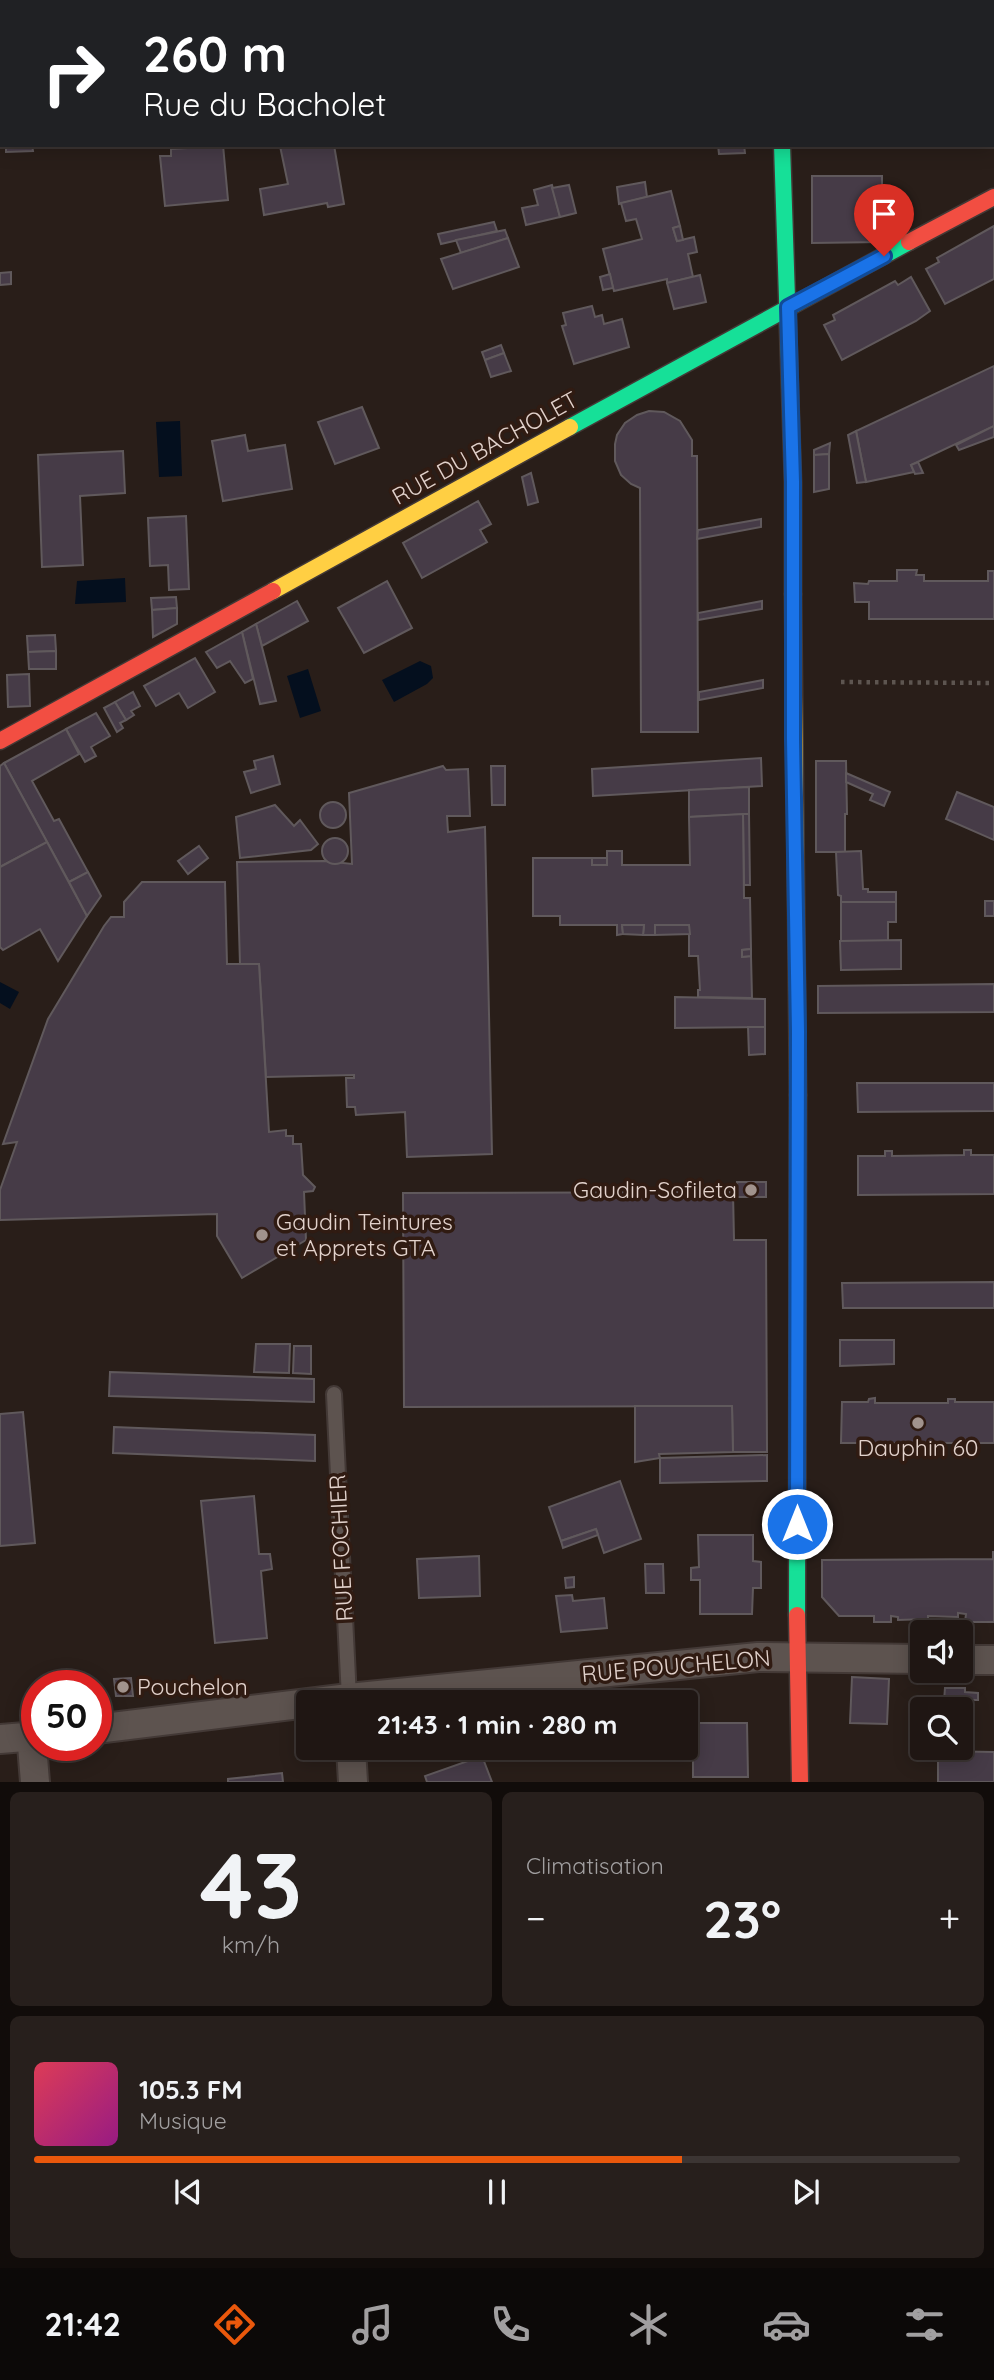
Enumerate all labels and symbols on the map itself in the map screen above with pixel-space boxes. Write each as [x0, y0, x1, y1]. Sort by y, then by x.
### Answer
pin [854, 184, 914, 256]
street label: RUE DU BACHOLET [387, 384, 583, 511]
place label: Gaudin-Sofileta [573, 1175, 737, 1204]
marker: Gaudin-Sofileta [743, 1182, 759, 1198]
place label: Gaudin Teintures et Apprets GTA [276, 1207, 453, 1262]
marker: Gaudin Teintures et Apprets GTA [254, 1227, 270, 1243]
marker: Dauphin 60 [910, 1415, 926, 1431]
place label: Dauphin 60 [858, 1433, 978, 1462]
street label: RUE FOCHIER [322, 1474, 359, 1622]
position arrow [760, 1487, 834, 1561]
street label: RUE POUCHELON [580, 1643, 772, 1688]
speed limit sign: 50 [21, 1670, 112, 1761]
place label: Pouchelon [137, 1672, 248, 1701]
marker: Pouchelon [115, 1679, 131, 1695]

